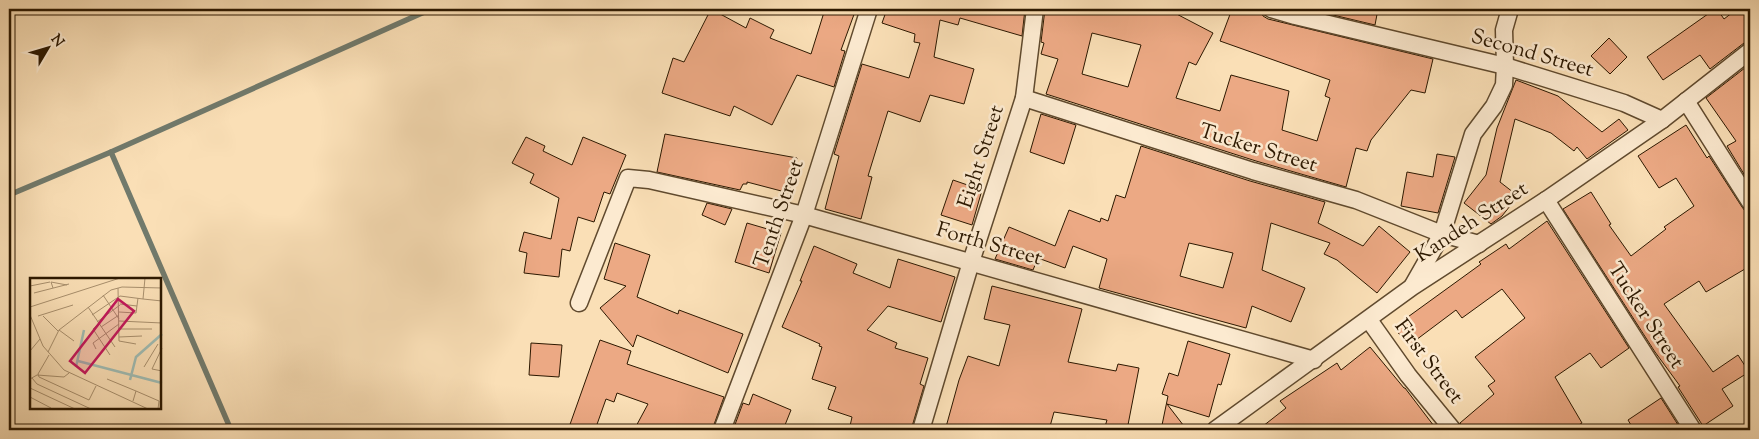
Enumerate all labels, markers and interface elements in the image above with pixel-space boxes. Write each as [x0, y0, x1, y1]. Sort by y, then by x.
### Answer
north arrow [22, 22, 72, 72]
street label: Second Street [1467, 22, 1597, 86]
text: N [45, 31, 68, 52]
street label: Eight Street [951, 102, 1013, 212]
street label: Tucker Street [1195, 117, 1321, 181]
street label: Tenth Street [747, 156, 813, 272]
street label: Kandeh Street [1410, 175, 1534, 271]
street label: Forth Street [933, 216, 1045, 274]
street label: Tucker Street [1599, 257, 1691, 375]
inset map [30, 278, 161, 409]
street label: First Street [1386, 313, 1470, 411]

